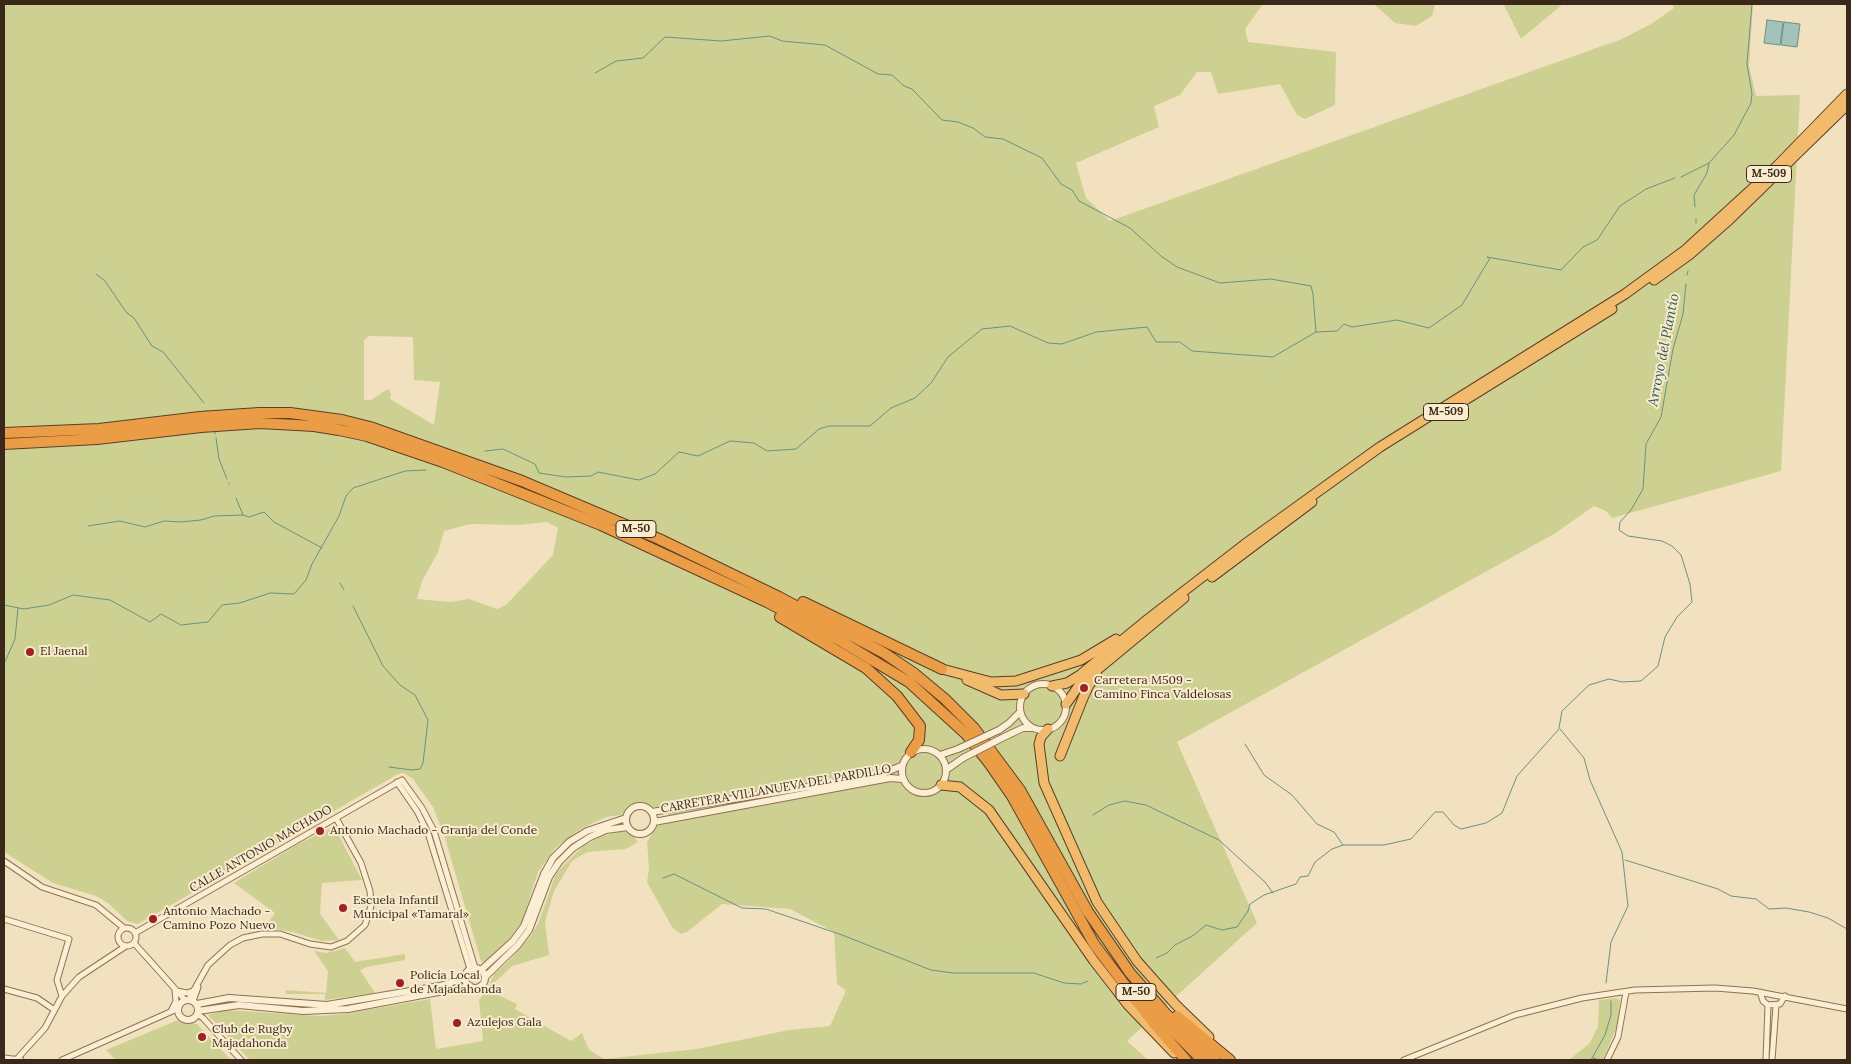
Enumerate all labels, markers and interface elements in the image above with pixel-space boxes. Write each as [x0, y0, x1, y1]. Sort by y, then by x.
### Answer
road number: M-509 [1746, 165, 1792, 182]
water label: Arroyo del Plantío [1645, 292, 1683, 408]
road number: M-509 [1424, 404, 1468, 421]
road number: M-50 [616, 520, 656, 538]
place label: El Jaenal [40, 645, 88, 659]
marker: El Jaenal [24, 646, 36, 658]
place label: Carretera M509 - Camino Finca Valdelosas [1094, 674, 1231, 702]
marker: Carretera M509 - Camino Finca Valdelosas [1078, 682, 1090, 694]
street label: CARRETERA VILLANUEVA DEL PARDILLO [660, 762, 892, 816]
street label: CALLE ANTONIO MACHADO [187, 802, 335, 896]
place label: Antonio Machado - Granja del Conde [330, 824, 537, 838]
marker: Antonio Machado - Granja del Conde [314, 825, 326, 837]
place label: Escuela Infantil Municipal «Tamaral» [353, 894, 469, 922]
marker: Escuela Infantil Municipal «Tamaral» [337, 902, 349, 914]
place label: Antonio Machado - Camino Pozo Nuevo [163, 905, 275, 933]
marker: Antonio Machado - Camino Pozo Nuevo [147, 913, 159, 925]
place label: Policía Local de Majadahonda [410, 969, 502, 997]
marker: Policía Local de Majadahonda [394, 977, 406, 989]
road number: M-50 [1116, 984, 1156, 1000]
place label: Azulejos Gala [467, 1016, 542, 1030]
marker: Azulejos Gala [451, 1017, 463, 1029]
place label: Club de Rugby Majadahonda [212, 1023, 293, 1051]
marker: Club de Rugby Majadahonda [196, 1031, 208, 1043]

